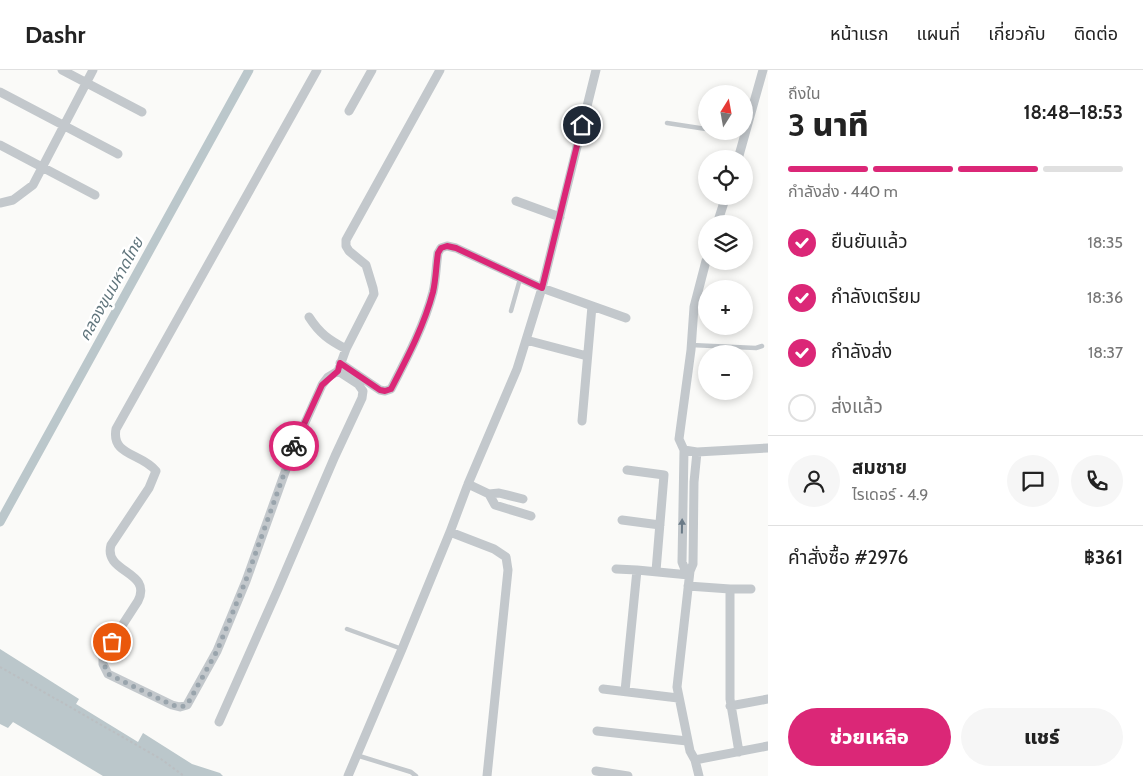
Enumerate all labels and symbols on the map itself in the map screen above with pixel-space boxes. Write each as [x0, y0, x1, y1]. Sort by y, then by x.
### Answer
north arrow [698, 85, 752, 140]
pin [561, 104, 603, 146]
water label: คลองขุนมหาดไทย [75, 233, 149, 344]
courier [269, 421, 319, 471]
one-way arrow [679, 517, 687, 533]
pin [91, 621, 133, 663]

